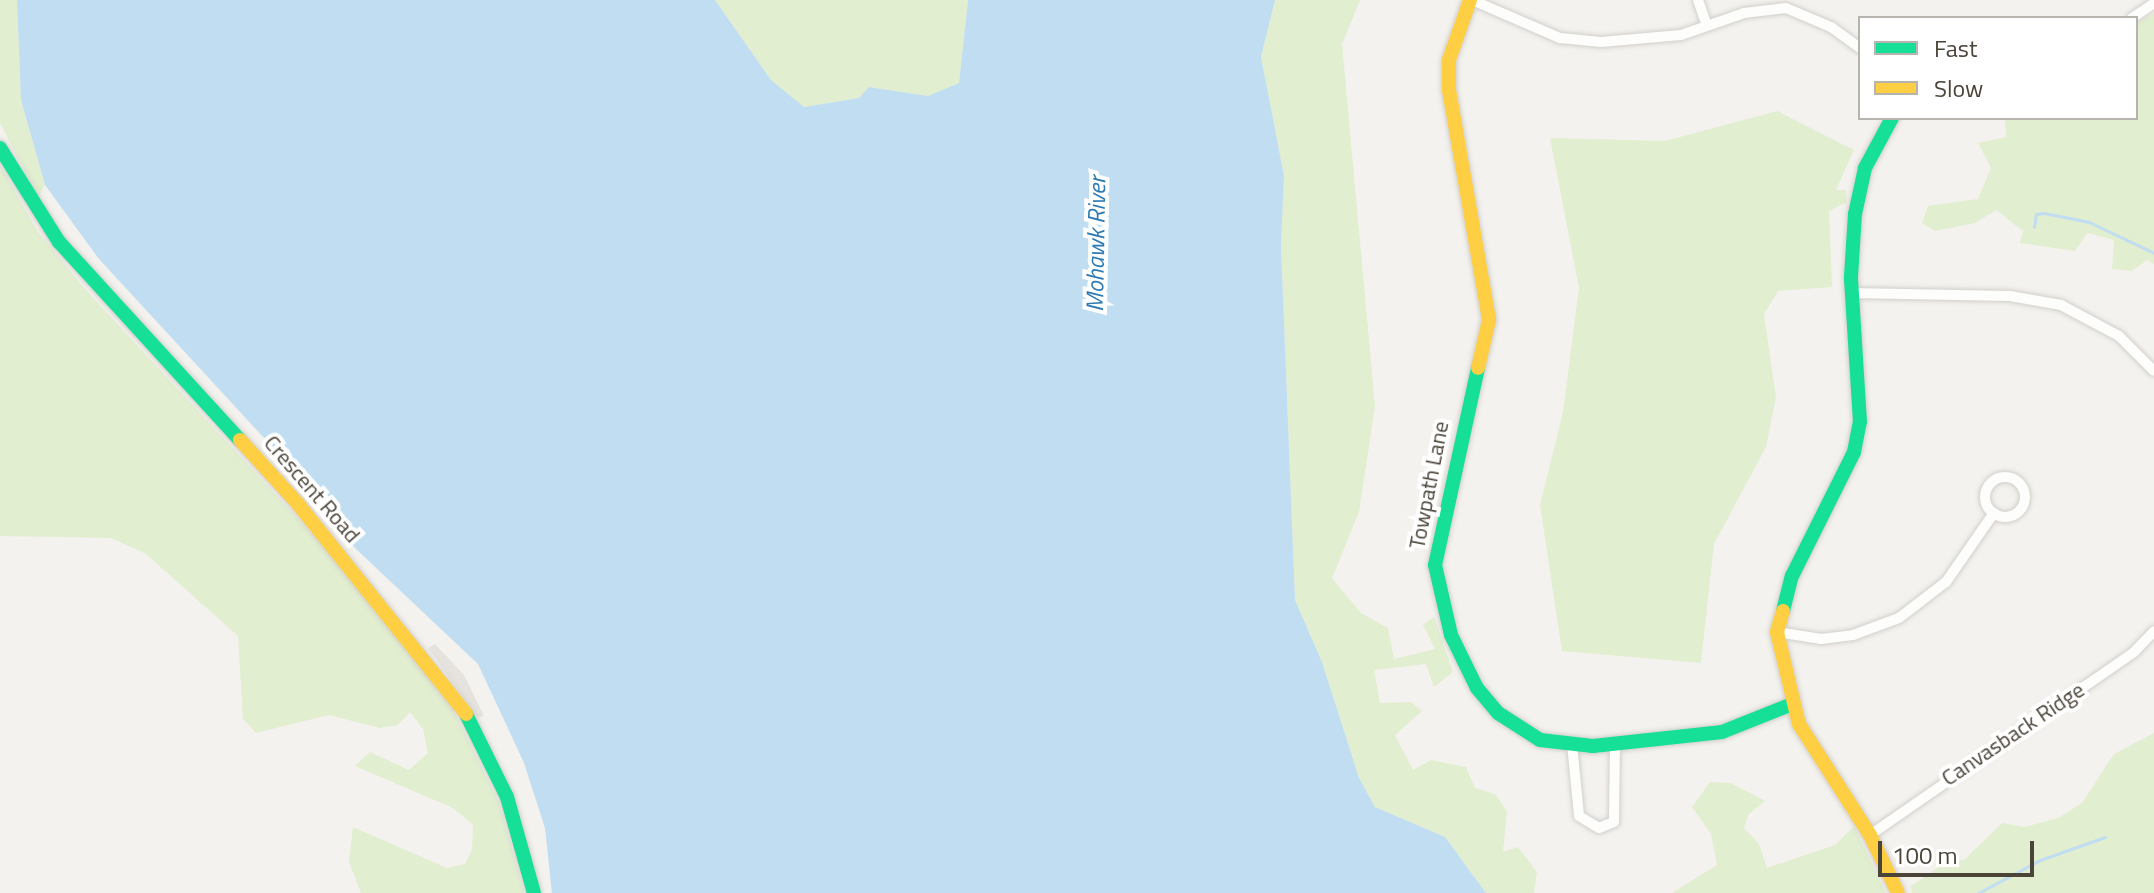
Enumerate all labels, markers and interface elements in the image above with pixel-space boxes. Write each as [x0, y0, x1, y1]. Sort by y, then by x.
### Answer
legend [1858, 16, 2138, 120]
text: Fast [1934, 30, 1977, 66]
text: Slow [1934, 70, 1983, 106]
water label: Mohawk River [1080, 176, 1112, 312]
street label: Towpath Lane [1404, 419, 1454, 551]
street label: Crescent Road [258, 430, 366, 548]
street label: Canvasback Ridge [1937, 677, 2089, 791]
scale bar [1882, 825, 2038, 875]
text: 100 m [1892, 837, 1958, 873]

